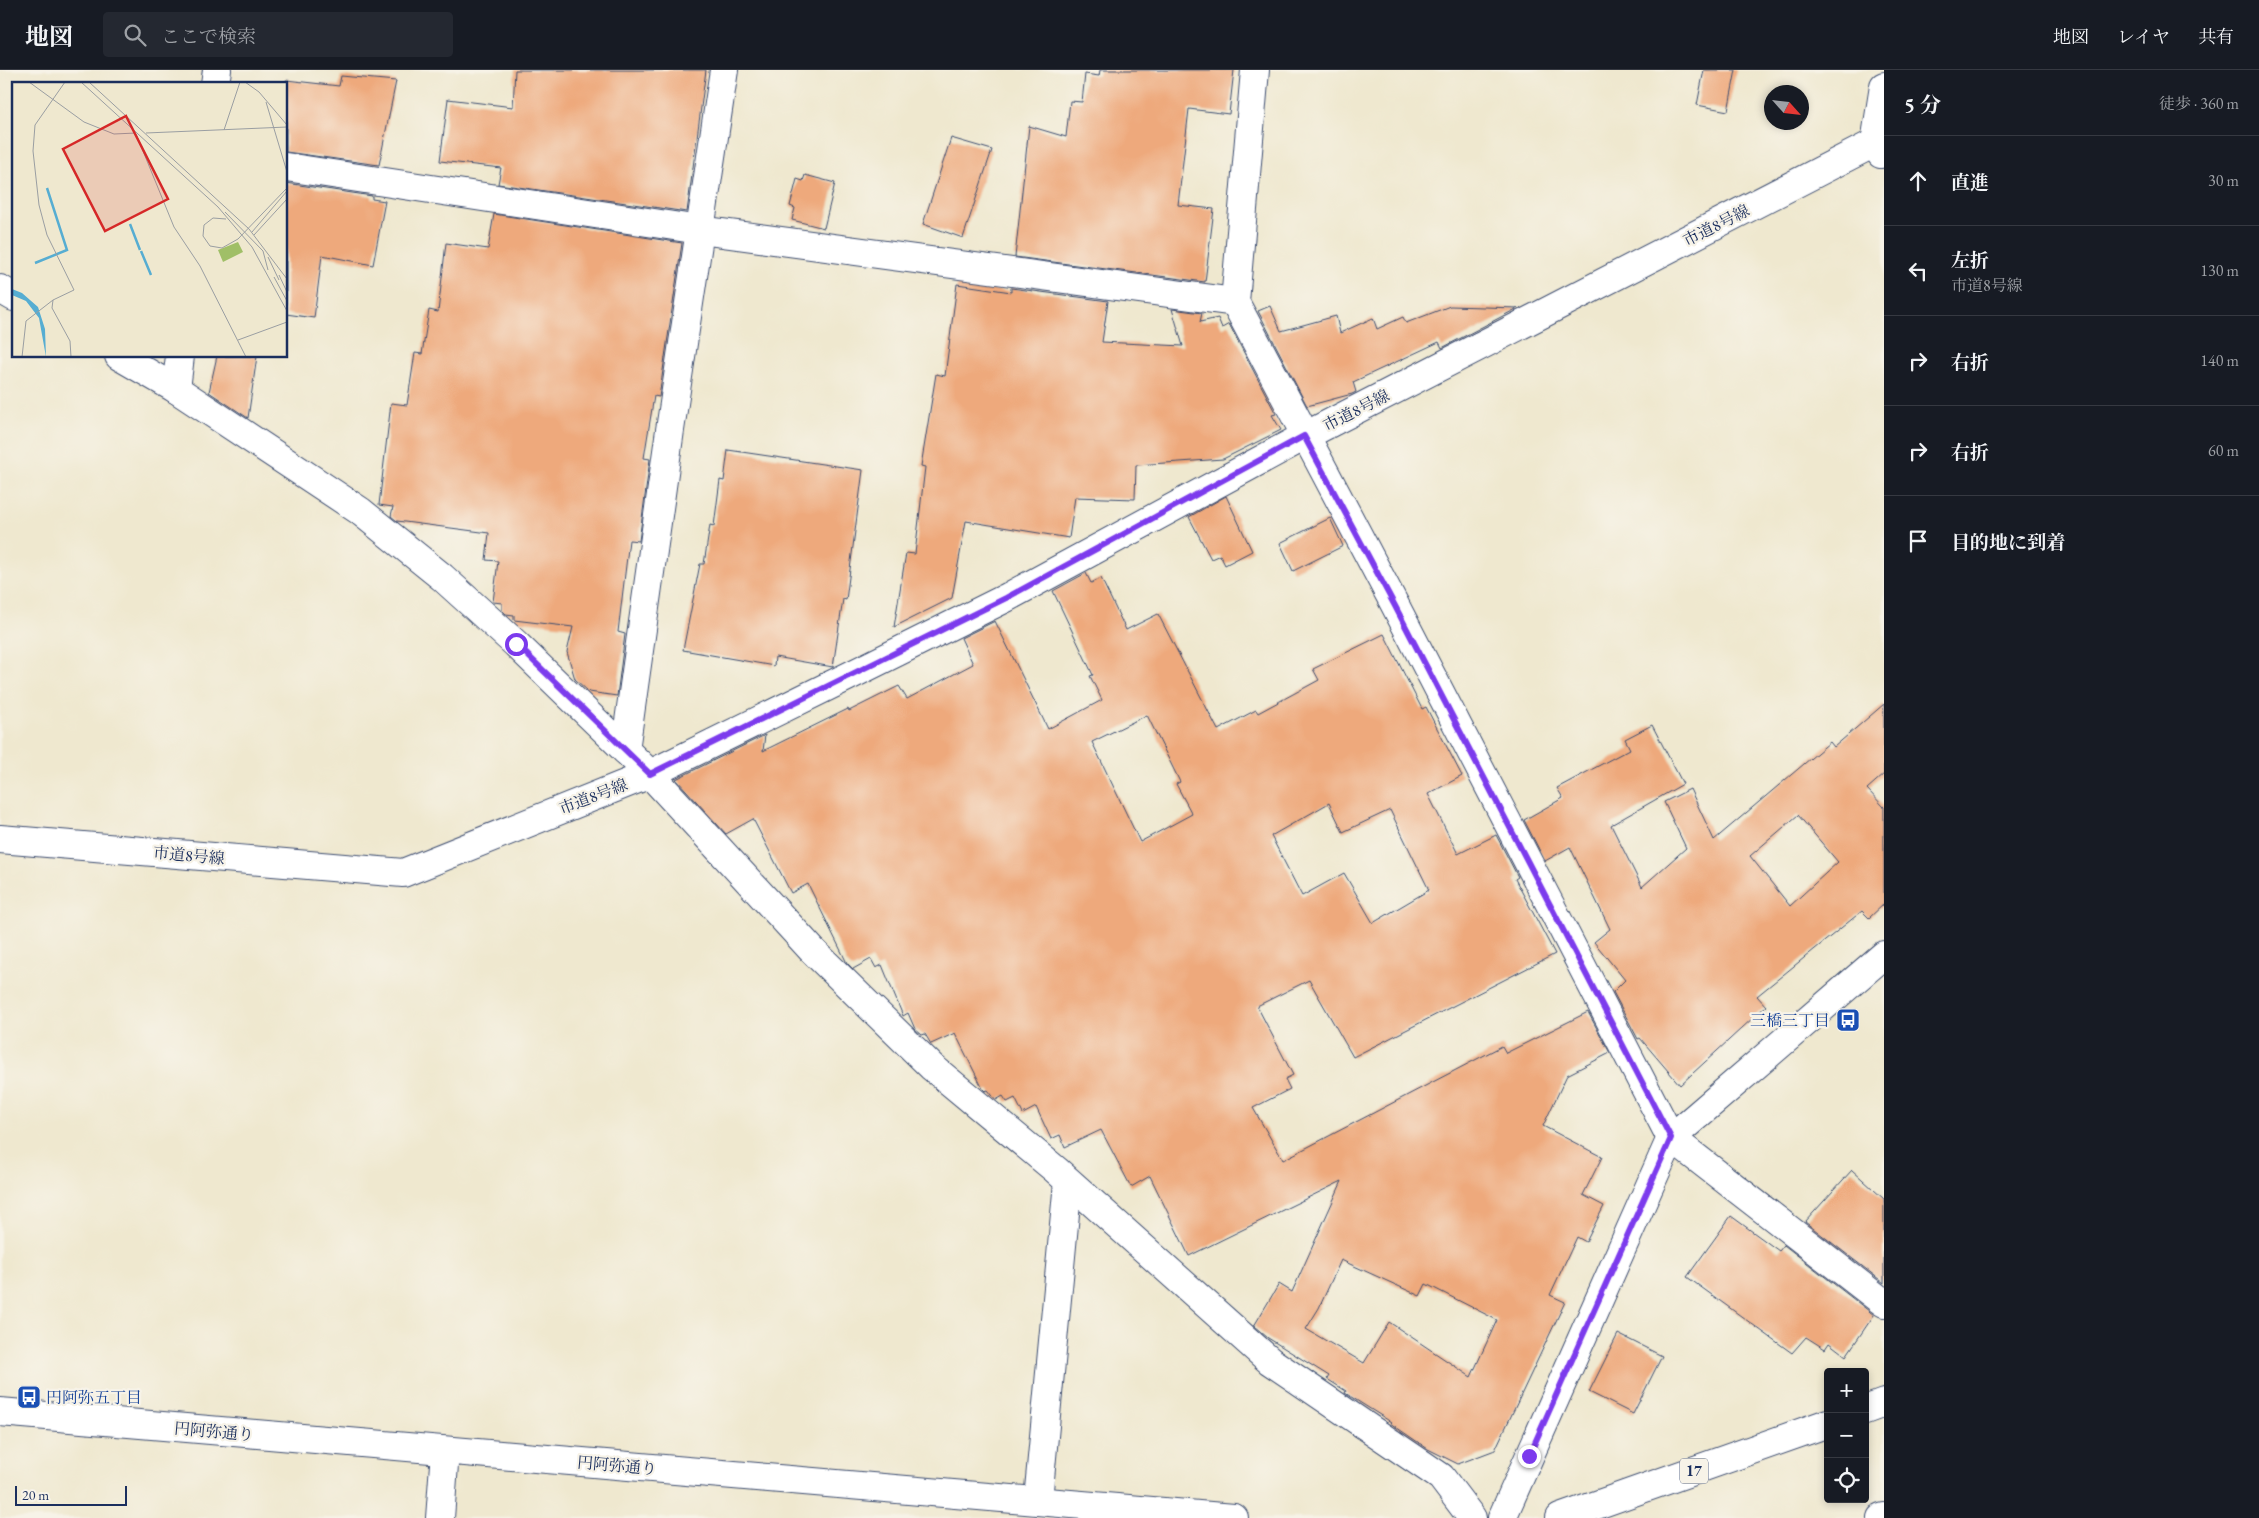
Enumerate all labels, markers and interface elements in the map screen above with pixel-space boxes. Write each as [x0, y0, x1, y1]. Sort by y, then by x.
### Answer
search box [103, 12, 453, 57]
text: 地図 [25, 21, 73, 52]
icon: search [121, 21, 149, 49]
text: ここで検索 [161, 24, 256, 49]
text: 地図 [2053, 25, 2089, 48]
text: レイヤ [2117, 25, 2170, 48]
text: 共有 [2198, 25, 2234, 48]
inset map [12, 82, 288, 358]
north arrow [1764, 85, 1809, 130]
text: 5 分 [1904, 91, 1941, 118]
text: 徒歩 · 360 m [2159, 93, 2239, 114]
icon: ahead [1904, 167, 1932, 195]
text: 直進 [1951, 170, 1989, 195]
text: 30 m [2208, 170, 2239, 191]
street label: 市道8号線 [1680, 200, 1753, 251]
text: 左折 [1951, 248, 1989, 273]
icon: left [1904, 257, 1932, 285]
text: 130 m [2200, 260, 2239, 281]
text: 市道8号線 [1951, 275, 2023, 296]
icon: right [1904, 347, 1932, 375]
text: 右折 [1951, 350, 1989, 375]
text: 140 m [2200, 350, 2239, 371]
street label: 市道8号線 [1320, 385, 1393, 436]
icon: right [1904, 437, 1932, 465]
text: 右折 [1951, 440, 1989, 465]
text: 60 m [2208, 440, 2239, 461]
icon: arrive [1904, 527, 1932, 555]
text: 目的地に到着 [1951, 530, 2065, 555]
route start [505, 633, 528, 656]
street label: 市道8号線 [556, 774, 630, 819]
street label: 市道8号線 [152, 842, 226, 869]
bus stop icon: 三橋三丁目 [1835, 1007, 1861, 1033]
place label: 三橋三丁目 [1750, 1010, 1830, 1031]
map controls [1824, 1368, 1869, 1503]
button: + [1824, 1368, 1869, 1413]
bus stop icon: 円阿弥五丁目 [16, 1384, 42, 1410]
place label: 円阿弥五丁目 [46, 1387, 142, 1408]
button: − [1824, 1413, 1869, 1458]
street label: 円阿弥通り [173, 1418, 255, 1445]
route end [1518, 1445, 1541, 1468]
street label: 円阿弥通り [576, 1452, 658, 1479]
road number: 17 [1680, 1458, 1708, 1484]
button: locate [1824, 1458, 1869, 1503]
scale bar [15, 1483, 128, 1506]
text: 20 m [22, 1486, 49, 1504]

